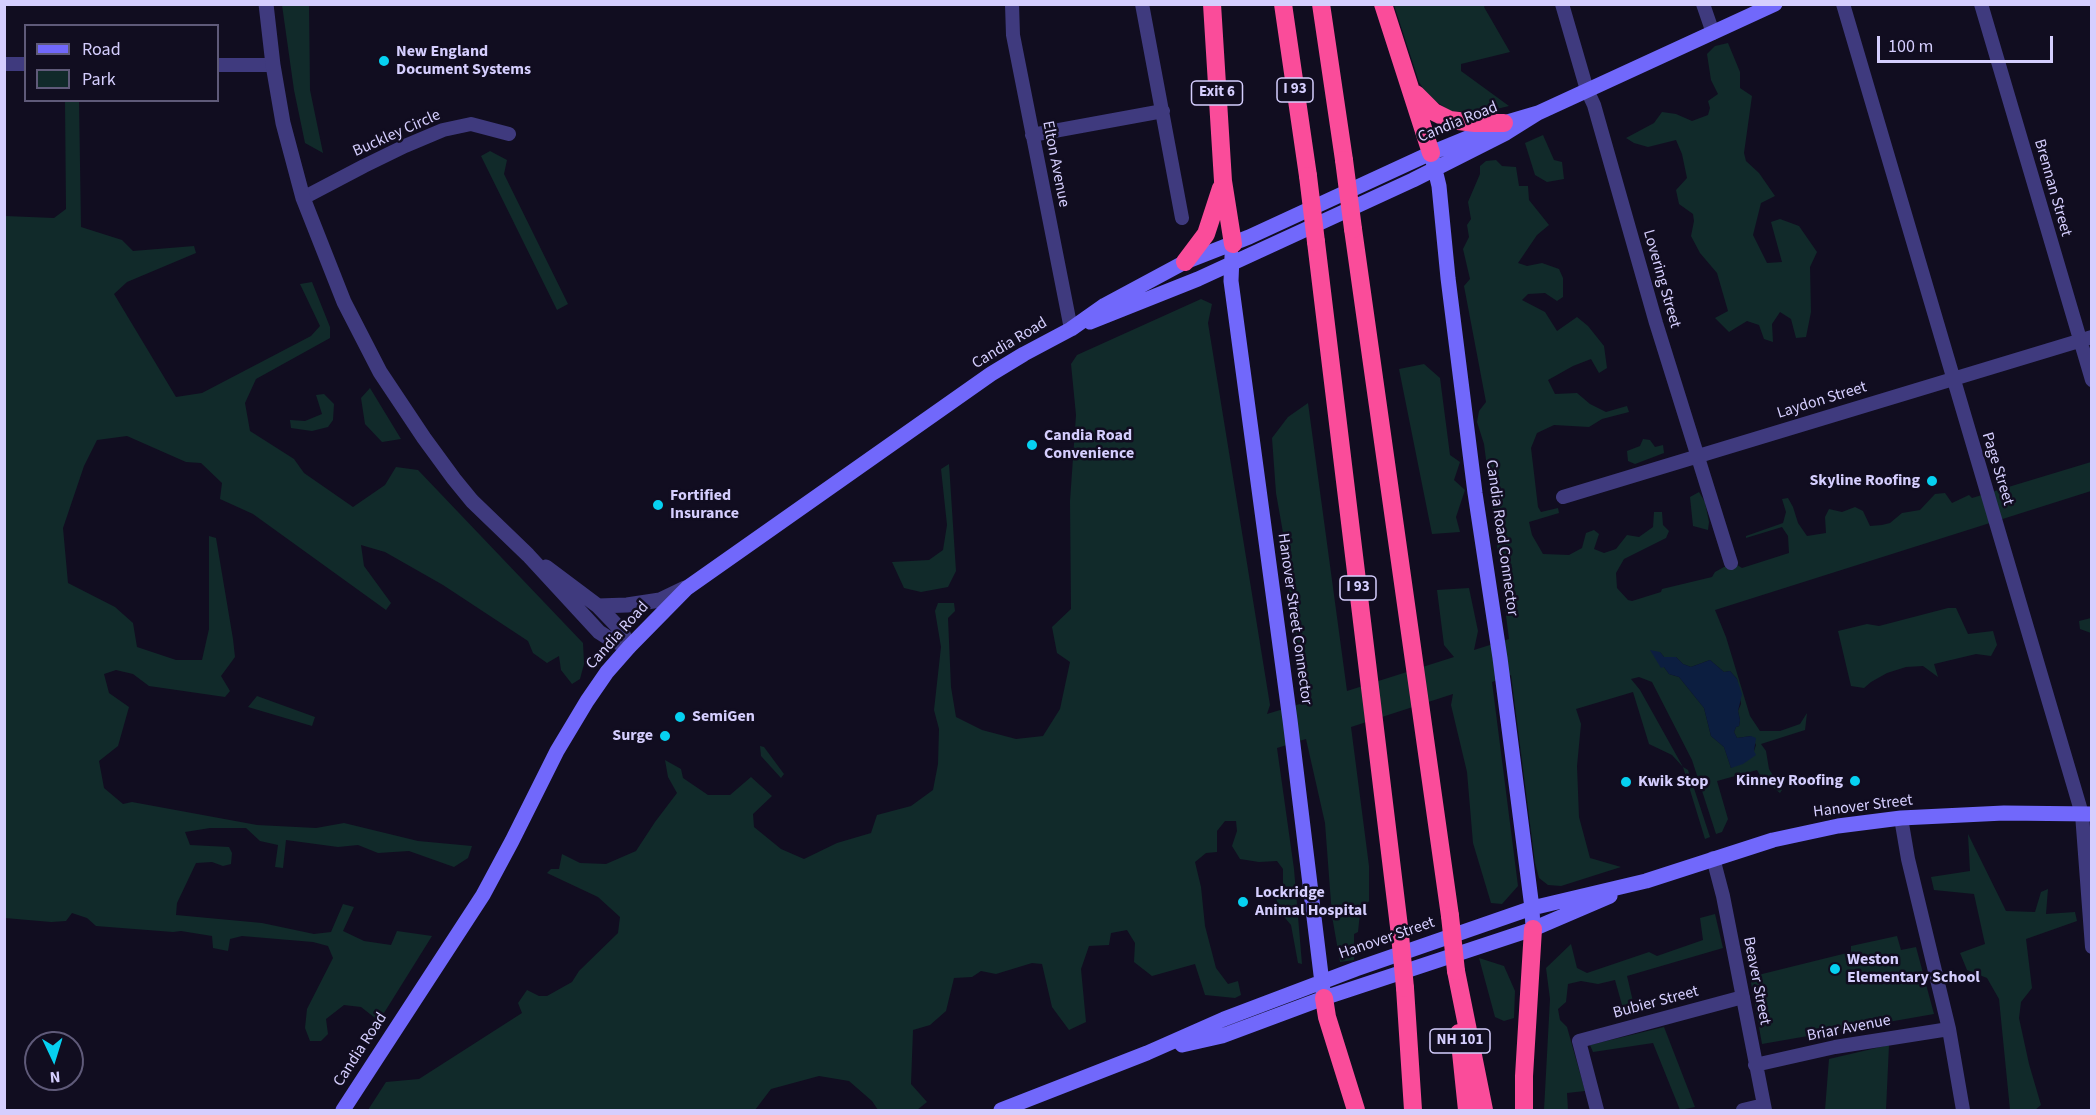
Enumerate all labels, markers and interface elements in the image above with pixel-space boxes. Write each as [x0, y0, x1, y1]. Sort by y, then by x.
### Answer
legend [24, 24, 219, 102]
scale bar [1880, 24, 2056, 62]
text: 100 m [1888, 34, 1933, 59]
text: Road [82, 37, 121, 62]
place label: New England Document Systems [396, 42, 531, 80]
marker: New England Document Systems [377, 54, 391, 68]
text: Park [82, 67, 116, 92]
road number: I 93 [1277, 78, 1313, 102]
road number: Exit 6 [1192, 81, 1242, 105]
street label: Candia Road [1415, 98, 1501, 148]
street label: Buckley Circle [350, 106, 444, 162]
street label: Elton Avenue [1037, 119, 1073, 209]
street label: Brennan Street [2029, 137, 2075, 239]
street label: Lovering Street [1638, 228, 1684, 330]
street label: Candia Road [969, 314, 1051, 374]
street label: Laydon Street [1775, 378, 1869, 424]
place label: Candia Road Convenience [1044, 426, 1134, 464]
street label: Page Street [1977, 430, 2017, 508]
marker: Candia Road Convenience [1025, 438, 1039, 452]
street label: Candia Road Connector [1481, 459, 1521, 617]
place label: Skyline Roofing [1809, 471, 1920, 491]
marker: Skyline Roofing [1925, 474, 1939, 488]
place label: Fortified Insurance [670, 486, 739, 524]
marker: Fortified Insurance [651, 498, 665, 512]
street label: Hanover Street Connector [1272, 532, 1316, 706]
road number: I 93 [1340, 576, 1376, 600]
street label: Candia Road [583, 598, 653, 674]
place label: SemiGen [692, 707, 755, 727]
marker: SemiGen [673, 710, 687, 724]
place label: Surge [612, 726, 653, 746]
marker: Surge [658, 729, 672, 743]
place label: Kinney Roofing [1736, 771, 1843, 791]
place label: Kwik Stop [1638, 772, 1709, 792]
marker: Kinney Roofing [1848, 774, 1862, 788]
marker: Kwik Stop [1619, 775, 1633, 789]
street label: Hanover Street [1812, 791, 1914, 823]
place label: Lockridge Animal Hospital [1255, 883, 1367, 921]
marker: Lockridge Animal Hospital [1236, 895, 1250, 909]
street label: Hanover Street [1337, 914, 1437, 964]
street label: Beaver Street [1738, 935, 1774, 1027]
place label: Weston Elementary School [1847, 950, 1980, 988]
marker: Weston Elementary School [1828, 962, 1842, 976]
street label: Bubier Street [1611, 982, 1701, 1024]
street label: Candia Road [330, 1009, 392, 1091]
street label: Briar Avenue [1805, 1011, 1893, 1047]
road number: NH 101 [1430, 1029, 1490, 1053]
north arrow [24, 1031, 84, 1091]
text: N [49, 1066, 61, 1088]

